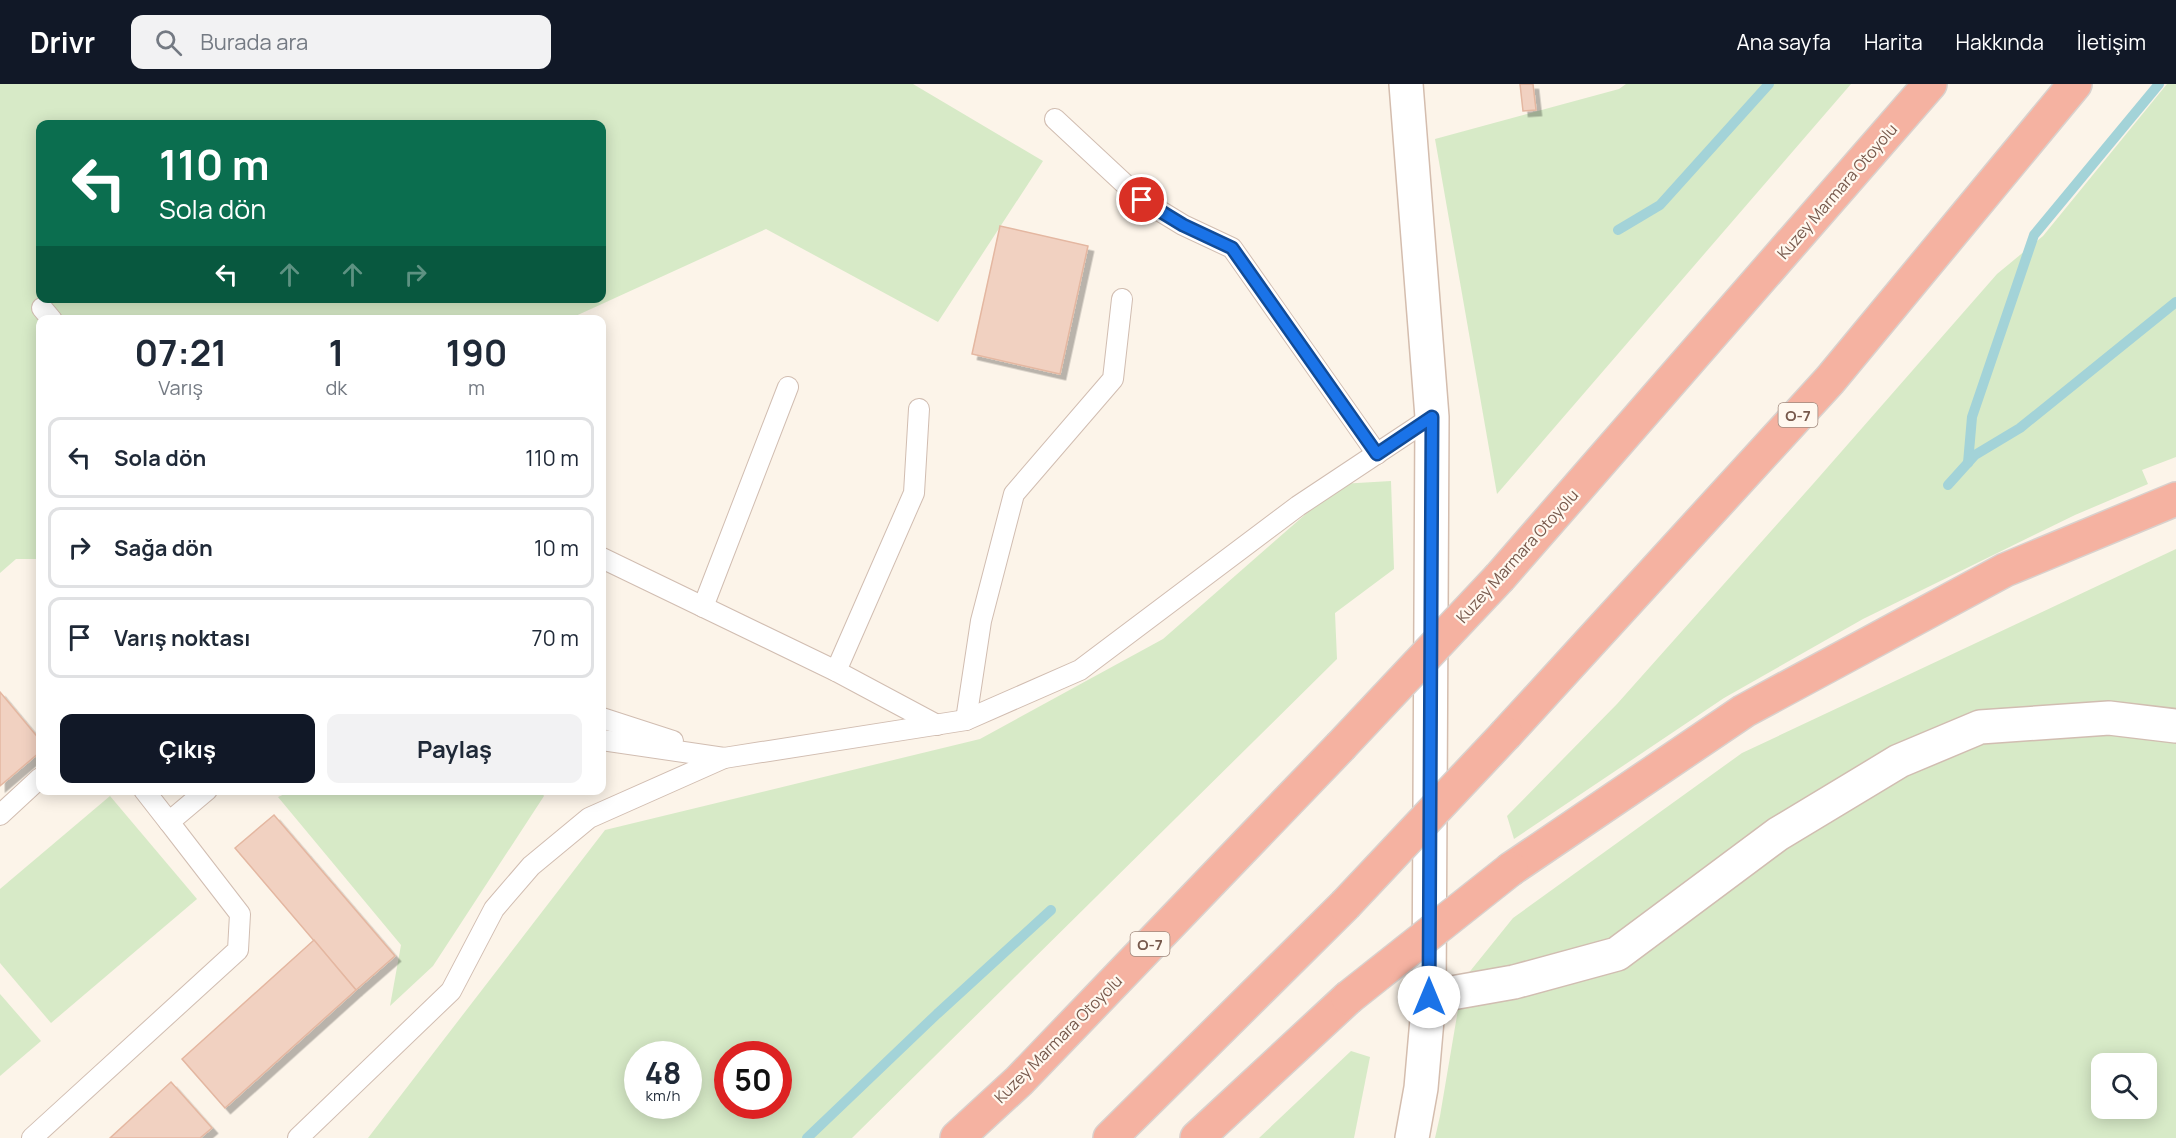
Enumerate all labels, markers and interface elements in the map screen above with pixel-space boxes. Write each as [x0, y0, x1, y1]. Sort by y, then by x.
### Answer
search box [131, 15, 551, 69]
text: Drivr [30, 23, 95, 61]
icon: search [152, 26, 185, 59]
text: Burada ara [200, 27, 308, 57]
text: Ana sayfa [1737, 28, 1831, 56]
text: Harita [1864, 28, 1923, 56]
text: Hakkında [1956, 28, 2044, 56]
text: İletişim [2077, 28, 2146, 56]
street label: Kuzey Marmara Otoyolu [1772, 119, 1902, 263]
text: 110 m [159, 135, 270, 193]
icon: left [60, 144, 138, 222]
pin [1116, 174, 1167, 225]
icon: arrive [1125, 183, 1158, 216]
text: Sola dön [159, 190, 266, 227]
icon: left [210, 258, 243, 291]
icon: ahead [273, 258, 306, 291]
icon: ahead [336, 258, 369, 291]
icon: right [399, 258, 432, 291]
text: 07:21 [134, 328, 227, 377]
text: 1 [328, 328, 344, 377]
text: 190 [446, 328, 508, 377]
text: Varış [158, 374, 203, 401]
text: dk [325, 374, 347, 401]
text: m [468, 374, 485, 401]
road number: O-7 [1778, 403, 1818, 427]
icon: left [63, 441, 96, 474]
text: Sola dön [114, 443, 206, 473]
text: 110 m [525, 443, 579, 473]
street label: Kuzey Marmara Otoyolu [1451, 484, 1583, 628]
icon: right [63, 531, 96, 564]
text: Sağa dön [114, 533, 213, 563]
text: 10 m [534, 533, 579, 563]
icon: arrive [63, 621, 96, 654]
text: Varış noktası [114, 623, 250, 653]
text: 70 m [531, 623, 579, 653]
button: Çıkış [60, 714, 315, 783]
button: Paylaş [327, 714, 582, 783]
road number: O-7 [1130, 932, 1170, 956]
position arrow [1397, 965, 1461, 1029]
street label: Kuzey Marmara Otoyolu [989, 970, 1127, 1108]
speed limit sign: 50 [714, 1041, 792, 1119]
text: 48 [645, 1052, 681, 1093]
map controls [2091, 1053, 2157, 1119]
button: search [2091, 1053, 2157, 1119]
text: km/h [646, 1085, 680, 1106]

